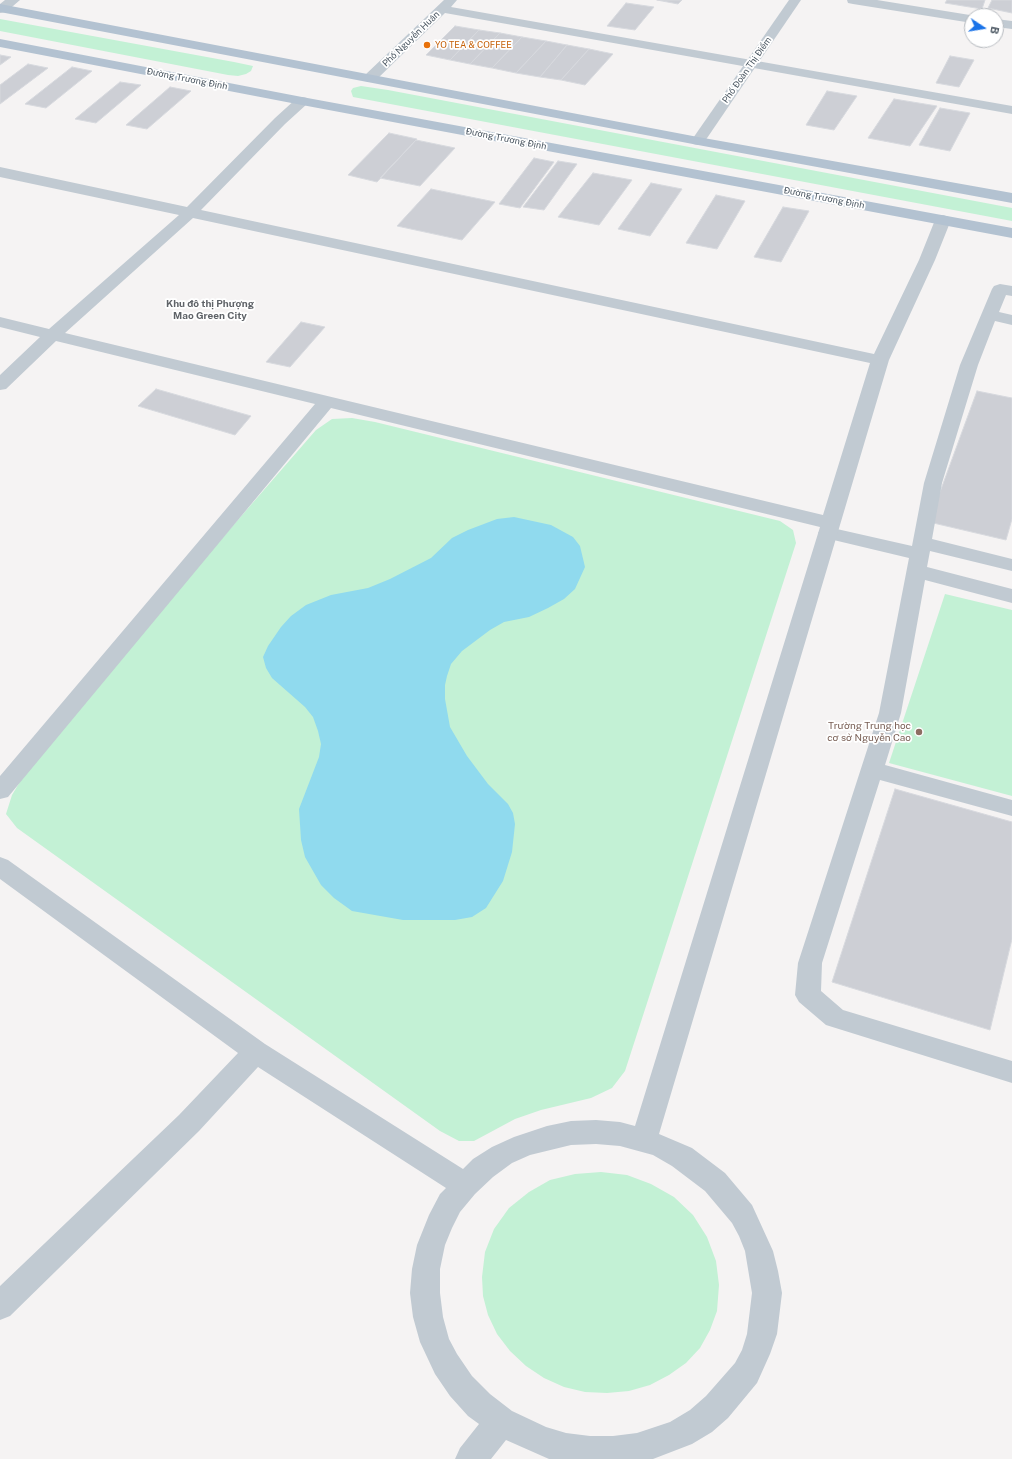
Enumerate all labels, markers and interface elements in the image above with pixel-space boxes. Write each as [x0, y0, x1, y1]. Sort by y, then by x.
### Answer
north arrow [964, 8, 1004, 48]
street label: Phố Nguyễn Huân [380, 9, 442, 69]
text: B [988, 25, 1001, 35]
street label: Phố Đoàn Thị Điểm [720, 35, 774, 105]
marker: YO TEA & COFFEE [422, 40, 432, 50]
place label: YO TEA & COFFEE [435, 40, 512, 50]
street label: Đường Trương Định [146, 66, 228, 92]
street label: Đường Trương Định [465, 126, 547, 152]
street label: Đường Trương Định [783, 185, 865, 211]
district label: Khu đô thị Phượng Mao Green City [166, 298, 254, 322]
place label: Trường Trung học cơ sở Nguyễn Cao [827, 720, 911, 744]
marker: Trường Trung học cơ sở Nguyễn Cao [914, 727, 924, 737]

